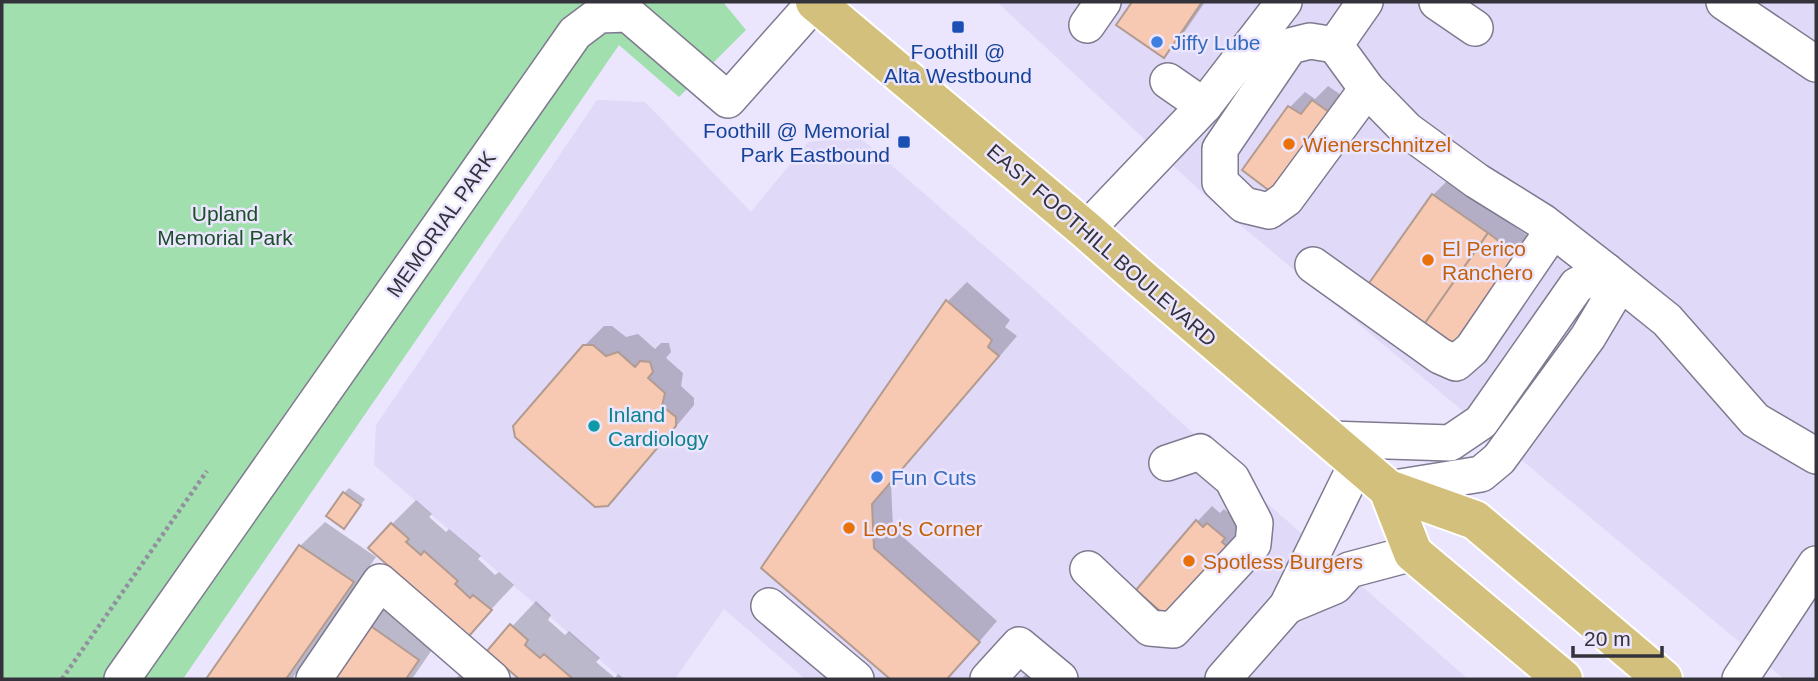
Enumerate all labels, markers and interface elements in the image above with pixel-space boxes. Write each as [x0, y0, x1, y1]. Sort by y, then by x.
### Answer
marker: Foothill @ Alta Westbound [950, 19, 966, 35]
place label: Jiffy Lube [1171, 31, 1261, 54]
marker: Jiffy Lube [1149, 34, 1165, 50]
place label: Foothill @ Alta Westbound [884, 40, 1032, 87]
place label: Foothill @ Memorial Park Eastbound [703, 119, 890, 166]
place label: Wienerschnitzel [1303, 133, 1451, 156]
marker: Foothill @ Memorial Park Eastbound [896, 134, 912, 150]
marker: Wienerschnitzel [1281, 136, 1297, 152]
street label: EAST FOOTHILL BOULEVARD [983, 139, 1221, 351]
street label: MEMORIAL PARK [382, 147, 500, 301]
park label: Upland Memorial Park [157, 202, 293, 249]
place label: El Perico Ranchero [1442, 237, 1533, 284]
marker: El Perico Ranchero [1420, 252, 1436, 268]
place label: Inland Cardiology [608, 403, 709, 450]
marker: Inland Cardiology [586, 418, 602, 434]
place label: Fun Cuts [891, 466, 976, 489]
marker: Fun Cuts [869, 469, 885, 485]
place label: Leo's Corner [863, 517, 983, 540]
marker: Leo's Corner [841, 520, 857, 536]
place label: Spotless Burgers [1203, 550, 1363, 573]
marker: Spotless Burgers [1181, 553, 1197, 569]
scale bar [1573, 614, 1662, 658]
text: 20 m [1584, 627, 1631, 650]

